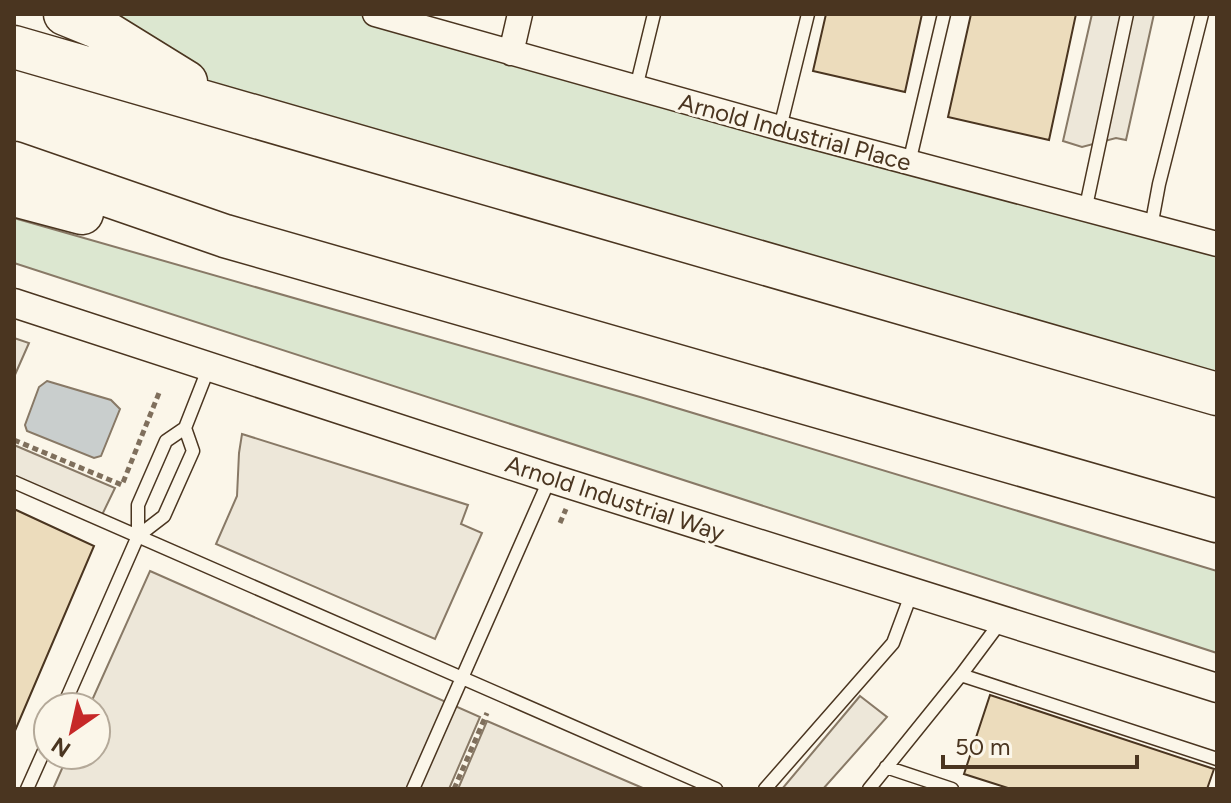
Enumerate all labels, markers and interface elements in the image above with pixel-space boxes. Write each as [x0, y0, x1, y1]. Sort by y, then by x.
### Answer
street label: Arnold Industrial Place [676, 87, 914, 177]
street label: Arnold Industrial Way [502, 449, 728, 547]
north arrow [32, 691, 112, 771]
scale bar [943, 719, 1137, 769]
text: N [46, 731, 76, 763]
text: 50 m [955, 732, 1011, 761]

